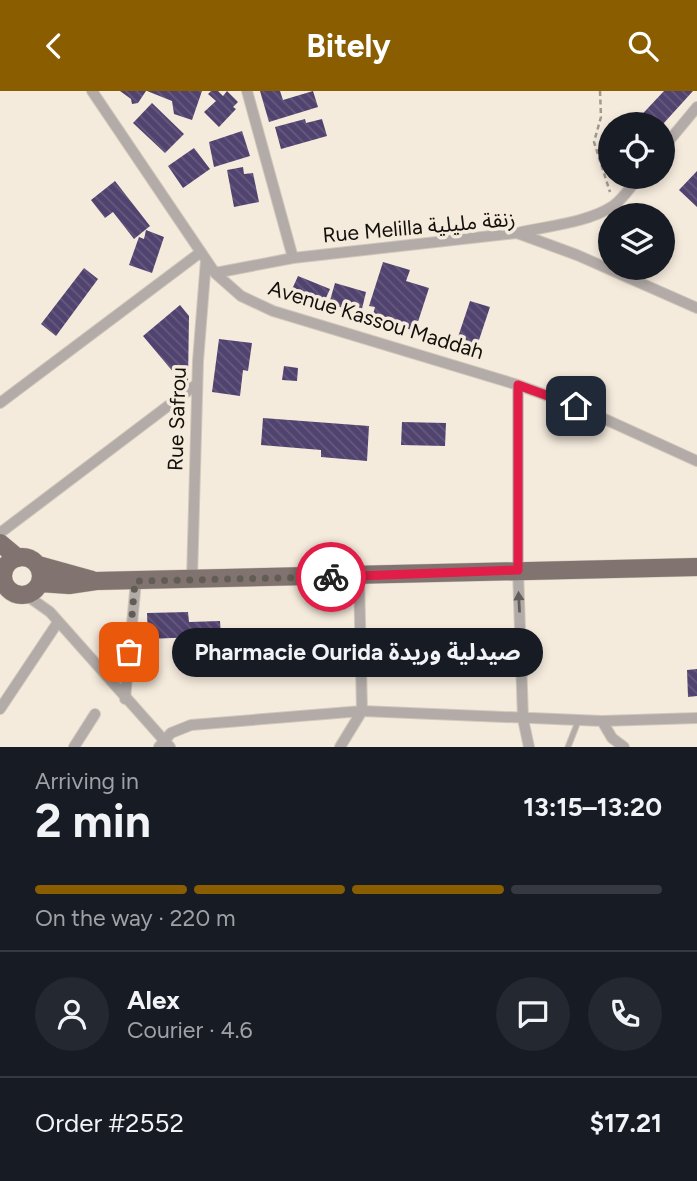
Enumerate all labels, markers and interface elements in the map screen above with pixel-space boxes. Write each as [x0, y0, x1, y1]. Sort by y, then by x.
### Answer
icon: back [35, 27, 73, 65]
text: Bitely [306, 27, 391, 65]
icon: search [624, 27, 662, 65]
map controls [598, 112, 675, 280]
button: locate [598, 112, 675, 189]
button: layers [598, 203, 675, 280]
street label: Rue Melilla زنقة مليلية [322, 206, 516, 247]
street label: Avenue Kassou Maddah [266, 275, 487, 364]
street label: Rue Safrou [162, 367, 191, 471]
pin [546, 376, 606, 436]
icon: home [557, 387, 595, 425]
courier [296, 542, 366, 612]
icon: bike [312, 558, 350, 596]
one-way arrow [514, 591, 525, 613]
pin [99, 622, 159, 682]
callout: Pharmacie Ourida صيدلية وريدة [171, 627, 542, 677]
icon: bag [110, 633, 148, 671]
text: Pharmacie Ourida صيدلية وريدة [194, 638, 521, 666]
text: Arriving in [35, 767, 139, 795]
text: 13:15–13:20 [523, 791, 662, 823]
text: 2 min [35, 793, 151, 849]
text: On the way · 220 m [35, 904, 235, 932]
button: person [35, 977, 109, 1051]
button: chat [496, 977, 570, 1051]
button: phone [588, 977, 662, 1051]
text: Alex [127, 984, 180, 1016]
text: Courier · 4.6 [127, 1016, 253, 1044]
text: Order #2552 [35, 1107, 184, 1139]
text: $17.21 [590, 1107, 662, 1139]

